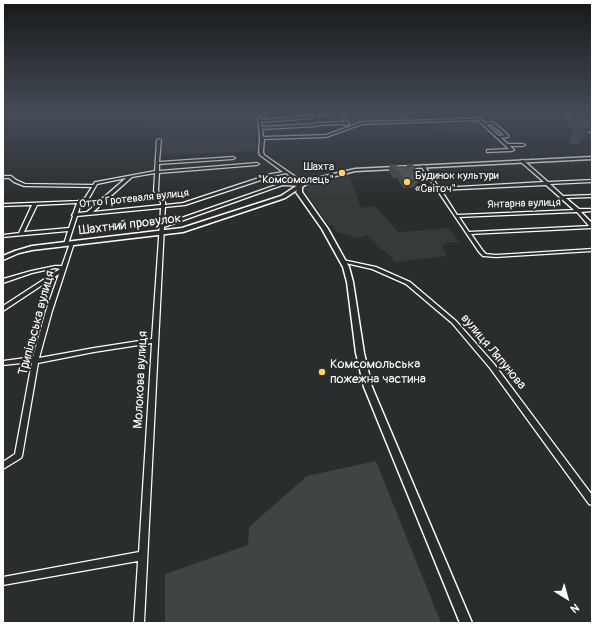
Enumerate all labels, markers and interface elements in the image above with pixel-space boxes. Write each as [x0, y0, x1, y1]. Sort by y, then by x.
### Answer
place label: Шахта "Комсомолець" [258, 160, 334, 186]
marker: Шахта "Комсомолець" [337, 168, 347, 178]
place label: Будинок культури «Світоч" [415, 169, 499, 195]
marker: Будинок культури «Світоч" [402, 177, 412, 187]
street label: Отто Гротеваля вулиця [78, 187, 190, 211]
street label: Янтарна вулиця [487, 196, 561, 212]
street label: Шахтний провулок [78, 211, 182, 239]
street label: Трипільська вулиця [16, 269, 58, 377]
street label: вулиця Ляпунова [457, 311, 529, 393]
street label: Молокова вулиця [131, 331, 151, 429]
place label: Комсомольська пожежна частина [330, 357, 426, 388]
marker: Комсомольська пожежна частина [317, 367, 327, 377]
north arrow [547, 578, 587, 618]
text: N [568, 601, 581, 615]

